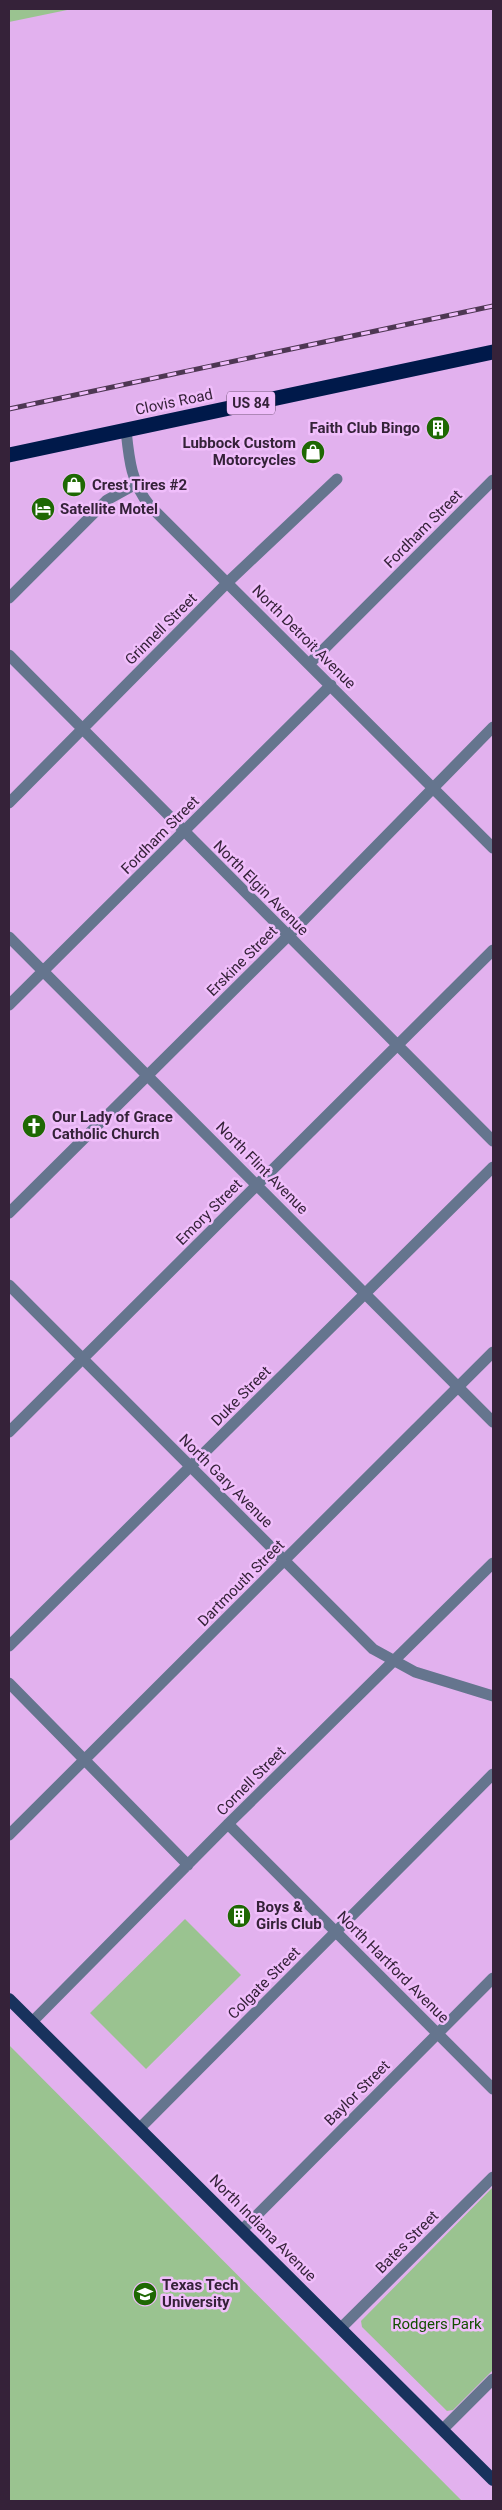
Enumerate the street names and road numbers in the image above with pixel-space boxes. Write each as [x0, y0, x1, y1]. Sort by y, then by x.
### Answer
street label: Clovis Road [134, 385, 214, 419]
road number: US 84 [227, 392, 275, 414]
street label: Fordham Street [380, 486, 466, 572]
street label: North Detroit Avenue [248, 581, 360, 693]
street label: Grinnell Street [121, 589, 201, 669]
street label: Fordham Street [117, 792, 203, 878]
street label: North Elgin Avenue [210, 837, 312, 939]
street label: Erskine Street [203, 922, 281, 1000]
street label: North Flint Avenue [212, 1118, 312, 1218]
street label: Emory Street [172, 1175, 246, 1249]
street label: Duke Street [207, 1362, 275, 1430]
street label: North Gary Avenue [175, 1430, 277, 1532]
street label: Dartmouth Street [194, 1536, 288, 1630]
street label: Cornell Street [213, 1743, 289, 1819]
street label: North Hartford Avenue [333, 1907, 453, 2027]
street label: Colgate Street [224, 1943, 304, 2023]
street label: Baylor Street [321, 2056, 394, 2129]
street label: North Indiana Avenue [206, 2171, 320, 2285]
street label: Bates Street [372, 2207, 442, 2277]

